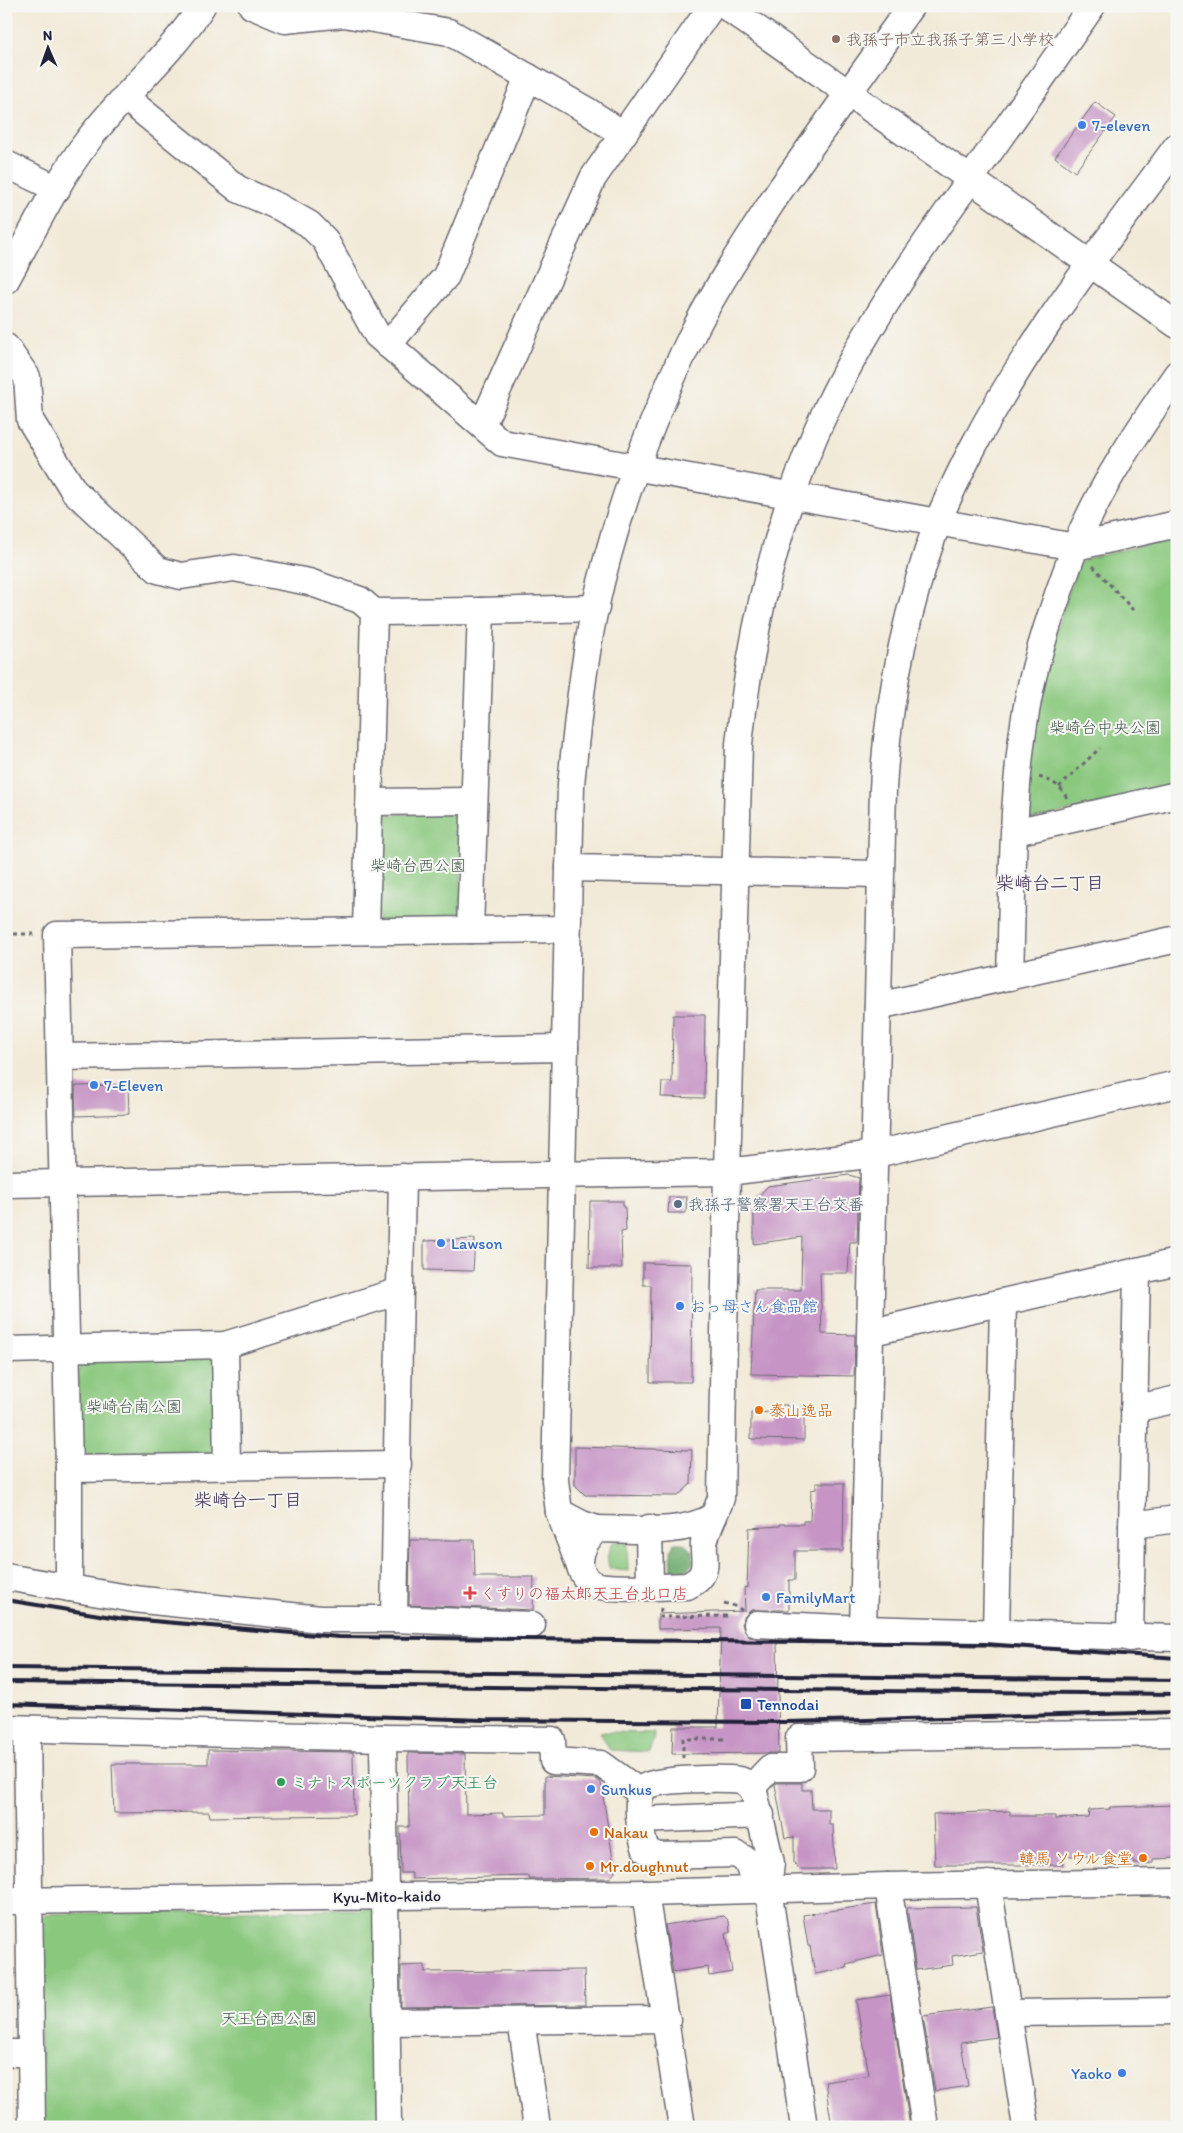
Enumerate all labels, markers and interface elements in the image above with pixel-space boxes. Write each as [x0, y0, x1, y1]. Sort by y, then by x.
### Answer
north arrow [22, 22, 72, 72]
text: N [43, 27, 53, 44]
place label: 我孫子市立我孫子第三小学校 [846, 30, 1054, 49]
marker: 我孫子市立我孫子第三小学校 [830, 33, 842, 45]
place label: 7-eleven [1092, 116, 1150, 135]
marker: 7-eleven [1076, 119, 1088, 131]
park label: 柴崎台中央公園 [1049, 718, 1161, 737]
park label: 柴崎台西公園 [370, 856, 466, 875]
district label: 柴崎台二丁目 [996, 872, 1104, 894]
place label: 7-Eleven [104, 1076, 163, 1095]
marker: 7-Eleven [88, 1079, 100, 1091]
place label: 我孫子警察署天王台交番 [688, 1195, 864, 1214]
marker: 我孫子警察署天王台交番 [672, 1198, 684, 1210]
place label: Lawson [451, 1234, 503, 1253]
marker: Lawson [435, 1237, 447, 1249]
place label: おっ母さん食品館 [690, 1297, 818, 1316]
marker: おっ母さん食品館 [674, 1300, 686, 1312]
park label: 柴崎台南公園 [86, 1397, 182, 1416]
place label: 泰山逸品 [769, 1401, 833, 1420]
marker: 泰山逸品 [753, 1404, 765, 1416]
district label: 柴崎台一丁目 [194, 1489, 302, 1511]
place label: くすりの福太郎天王台北口店 [480, 1584, 688, 1603]
marker: くすりの福太郎天王台北口店 [464, 1587, 476, 1599]
place label: FamilyMart [776, 1588, 855, 1607]
marker: FamilyMart [760, 1591, 772, 1603]
place label: Tennodai [757, 1695, 819, 1714]
marker: Tennodai [739, 1697, 753, 1711]
place label: ミナトスポーツクラブ天王台 [291, 1773, 498, 1792]
marker: ミナトスポーツクラブ天王台 [275, 1776, 287, 1788]
place label: Sunkus [601, 1780, 652, 1799]
marker: Sunkus [585, 1783, 597, 1795]
place label: Nakau [604, 1823, 648, 1842]
marker: Nakau [588, 1826, 600, 1838]
place label: 韓馬 ソウル食堂 [1019, 1849, 1133, 1868]
marker: 韓馬 ソウル食堂 [1137, 1852, 1149, 1864]
place label: Mr.doughnut [600, 1857, 689, 1876]
marker: Mr.doughnut [584, 1860, 596, 1872]
street label: Kyu-Mito-kaido [333, 1886, 441, 1907]
park label: 天王台西公園 [221, 2009, 317, 2028]
place label: Yaoko [1071, 2064, 1112, 2083]
marker: Yaoko [1116, 2067, 1128, 2079]

